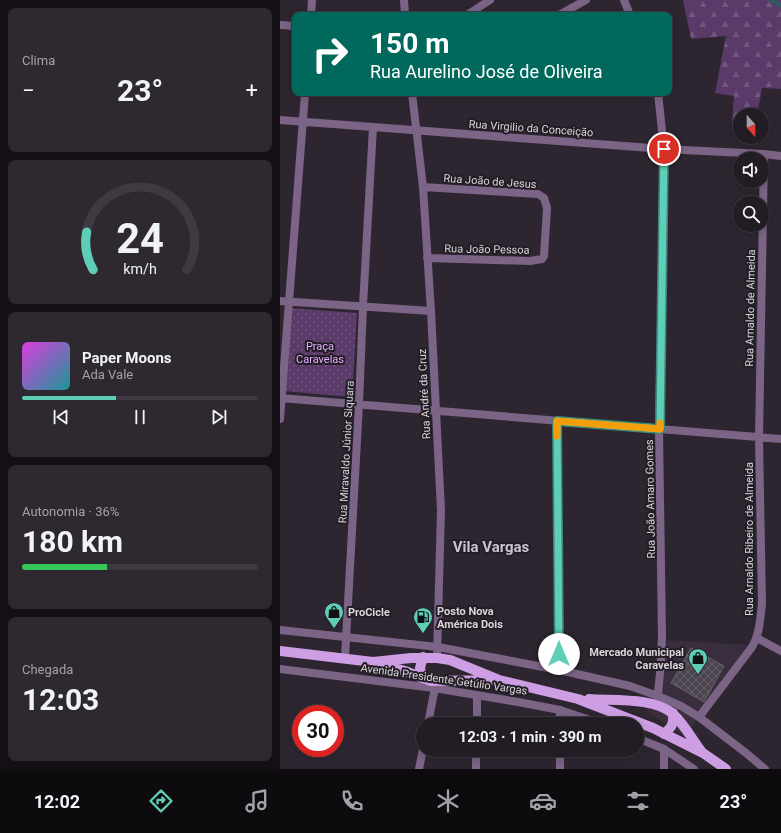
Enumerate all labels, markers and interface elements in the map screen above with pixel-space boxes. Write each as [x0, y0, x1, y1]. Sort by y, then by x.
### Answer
text: 150 m [370, 27, 449, 60]
icon: right [304, 28, 356, 80]
text: Clima [22, 53, 55, 68]
text: Rua Aurelino José de Oliveira [370, 61, 603, 82]
text: 23° [117, 73, 163, 108]
text: − [22, 78, 35, 103]
text: + [246, 78, 258, 103]
north arrow [733, 108, 769, 144]
map controls [733, 108, 769, 232]
street label: Rua Virgilio da Conceição [468, 118, 594, 139]
pin [647, 132, 681, 166]
icon: arrive [653, 138, 675, 160]
button: sound [733, 152, 769, 188]
street label: Rua João de Jesus [443, 172, 537, 191]
button: search [733, 196, 769, 232]
text: 24 [116, 214, 164, 263]
street label: Rua João Pessoa [444, 242, 530, 257]
street label: Rua Arnaldo de Almeida [743, 249, 758, 367]
text: km/h [123, 261, 157, 277]
park label: Praça Caravelas [296, 340, 344, 366]
street label: Rua André da Cruz [416, 348, 433, 440]
text: Paper Moons [82, 349, 172, 367]
text: Ada Vale [82, 367, 133, 382]
street label: Rua Miravaldo Júnior Siquara [336, 380, 357, 524]
icon: previous [50, 406, 72, 428]
icon: pause [129, 406, 151, 428]
icon: next [208, 406, 230, 428]
street label: Rua João Amaro Gomes [643, 439, 658, 559]
street label: Rua Arnaldo Ribeiro de Almeida [743, 462, 756, 616]
text: Autonomia · 36% [22, 504, 119, 519]
text: 180 km [22, 524, 123, 559]
district label: Vila Vargas [453, 538, 530, 556]
shop icon: ProCicle [323, 601, 345, 629]
place label: Posto Nova América Dois [437, 605, 503, 631]
place label: ProCicle [348, 606, 390, 619]
fuel station icon: Posto Nova América Dois [412, 606, 434, 634]
position arrow [538, 633, 580, 675]
place label: Mercado Municipal Caravelas [589, 646, 684, 672]
shop icon: Mercado Municipal Caravelas [687, 647, 709, 675]
street label: Avenida Presidente Getúlio Vargas [360, 661, 528, 698]
text: Chegada [22, 662, 73, 677]
text: 12:03 [22, 682, 99, 717]
speed limit sign: 30 [292, 705, 344, 757]
text: 12:03 · 1 min · 390 m [459, 728, 601, 746]
icon: directions [147, 787, 175, 815]
icon: music [243, 787, 271, 815]
icon: phone [338, 787, 366, 815]
icon: climate [434, 787, 462, 815]
icon: car [529, 787, 557, 815]
icon: filters [624, 787, 652, 815]
text: 12:02 [34, 791, 80, 812]
text: 23° [720, 791, 747, 812]

